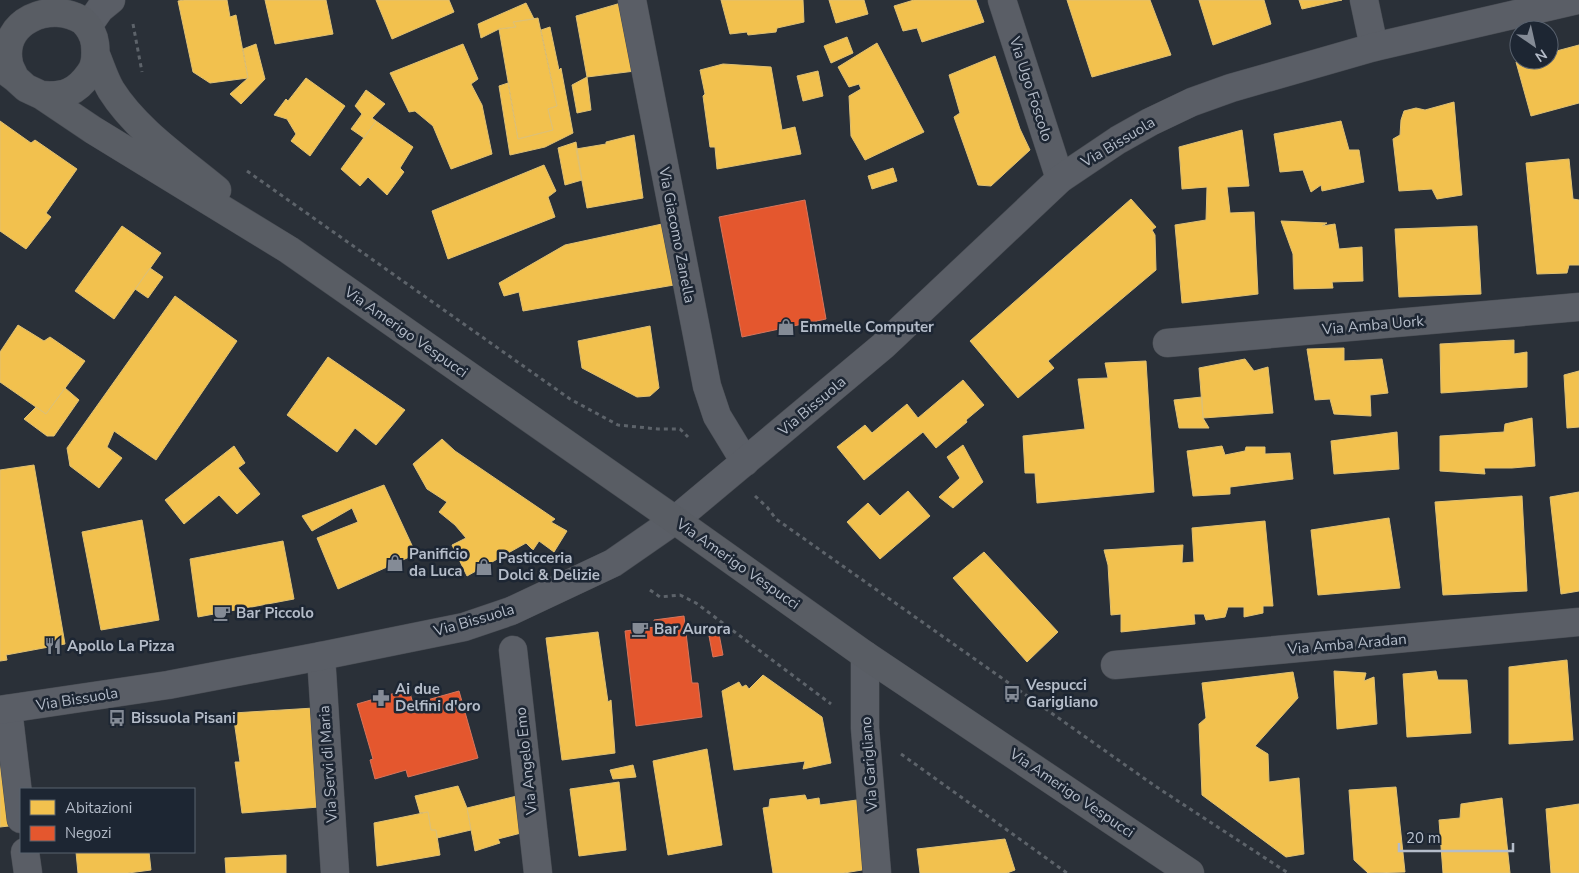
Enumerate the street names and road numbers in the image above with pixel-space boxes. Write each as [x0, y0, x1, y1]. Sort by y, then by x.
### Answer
street label: Via Ugo Foscolo [1004, 33, 1057, 144]
street label: Via Bissuola [1076, 112, 1159, 172]
street label: Via Giacomo Zanella [654, 164, 700, 305]
street label: Via Amerigo Vespucci [340, 281, 472, 382]
street label: Via Amba Uork [1320, 311, 1425, 339]
street label: Via Bissuola [773, 372, 850, 441]
street label: Via Amerigo Vespucci [672, 513, 804, 614]
street label: Via Bissuola [430, 599, 517, 641]
street label: Via Amba Aradan [1286, 629, 1407, 659]
street label: Via Bissuola [34, 683, 119, 716]
street label: Via Servi di Maria [314, 705, 342, 824]
street label: Via Angelo Emo [510, 706, 542, 817]
street label: Via Garigliano [856, 716, 882, 813]
street label: Via Amerigo Vespucci [1005, 743, 1138, 842]

